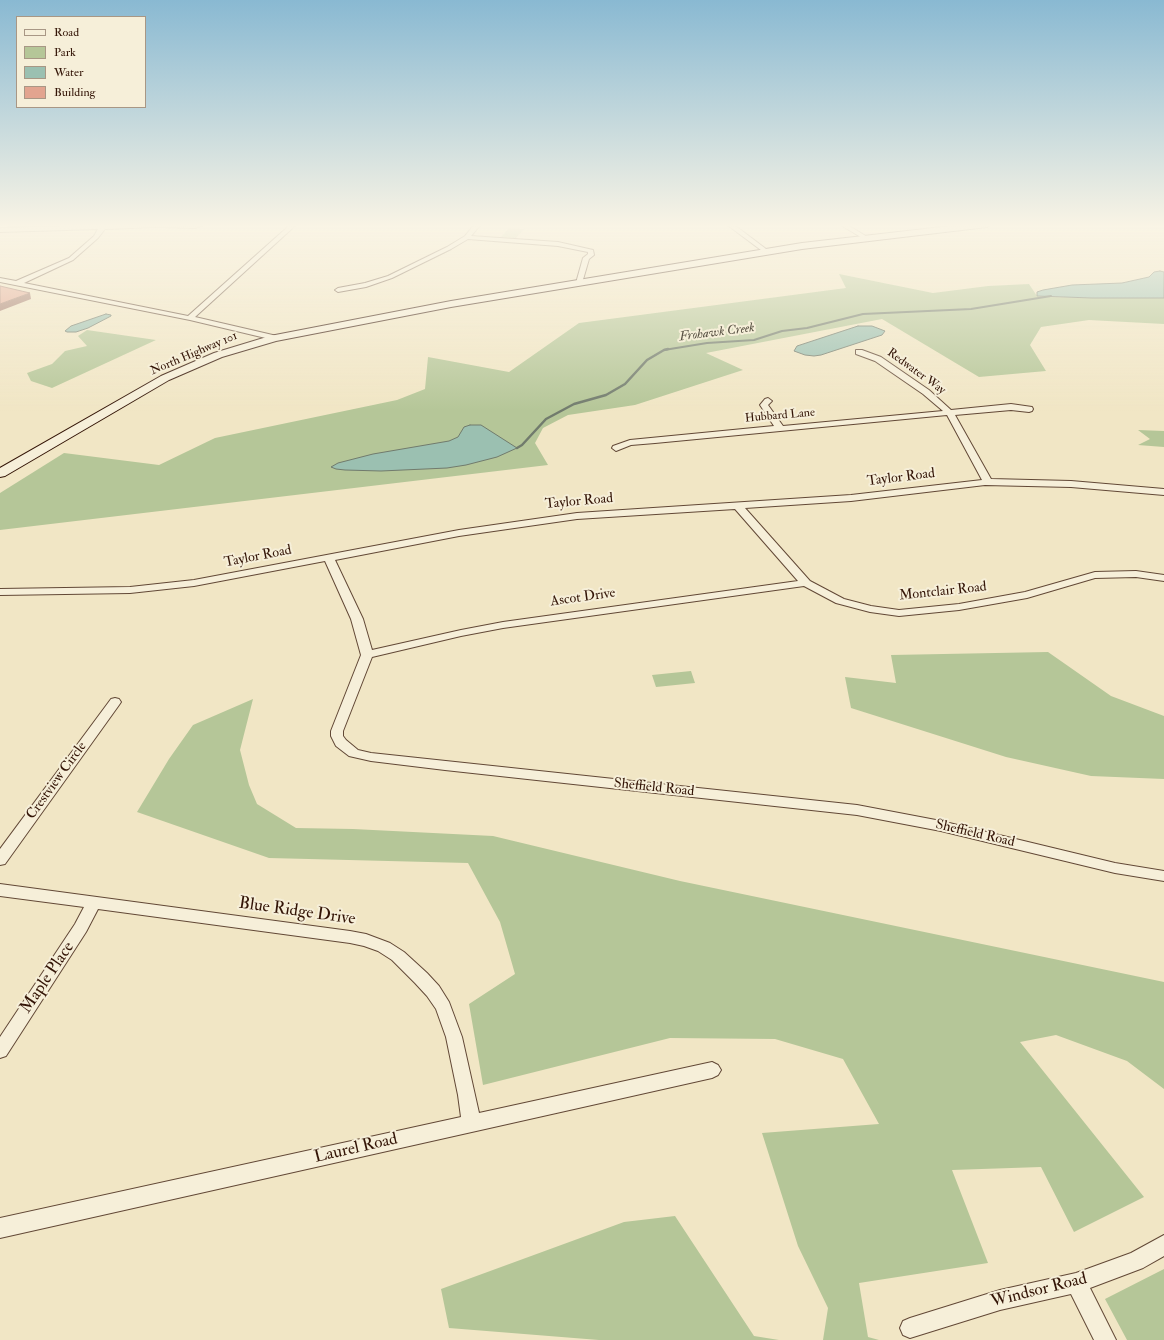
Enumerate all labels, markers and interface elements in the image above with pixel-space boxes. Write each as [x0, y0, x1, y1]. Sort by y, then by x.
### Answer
legend [16, 16, 146, 108]
text: Road [54, 25, 79, 40]
text: Park [54, 45, 76, 60]
text: Water [54, 65, 83, 80]
text: Building [54, 85, 95, 100]
water label: Frohawk Creek [679, 321, 755, 345]
street label: North Highway 101 [148, 329, 240, 379]
street label: Redwater Way [884, 346, 948, 398]
street label: Hubbard Lane [744, 406, 816, 426]
street label: Taylor Road [866, 466, 936, 490]
street label: Taylor Road [544, 491, 614, 513]
street label: Taylor Road [223, 542, 293, 572]
street label: Montclair Road [898, 579, 988, 605]
street label: Ascot Drive [549, 585, 617, 611]
street label: Crestview Circle [23, 739, 91, 823]
street label: Sheffield Road [613, 775, 695, 801]
street label: Sheffield Road [934, 817, 1016, 851]
street label: Blue Ridge Drive [237, 894, 357, 930]
street label: Maple Place [17, 938, 79, 1018]
street label: Laurel Road [312, 1130, 400, 1168]
street label: Windsor Road [989, 1269, 1089, 1313]

